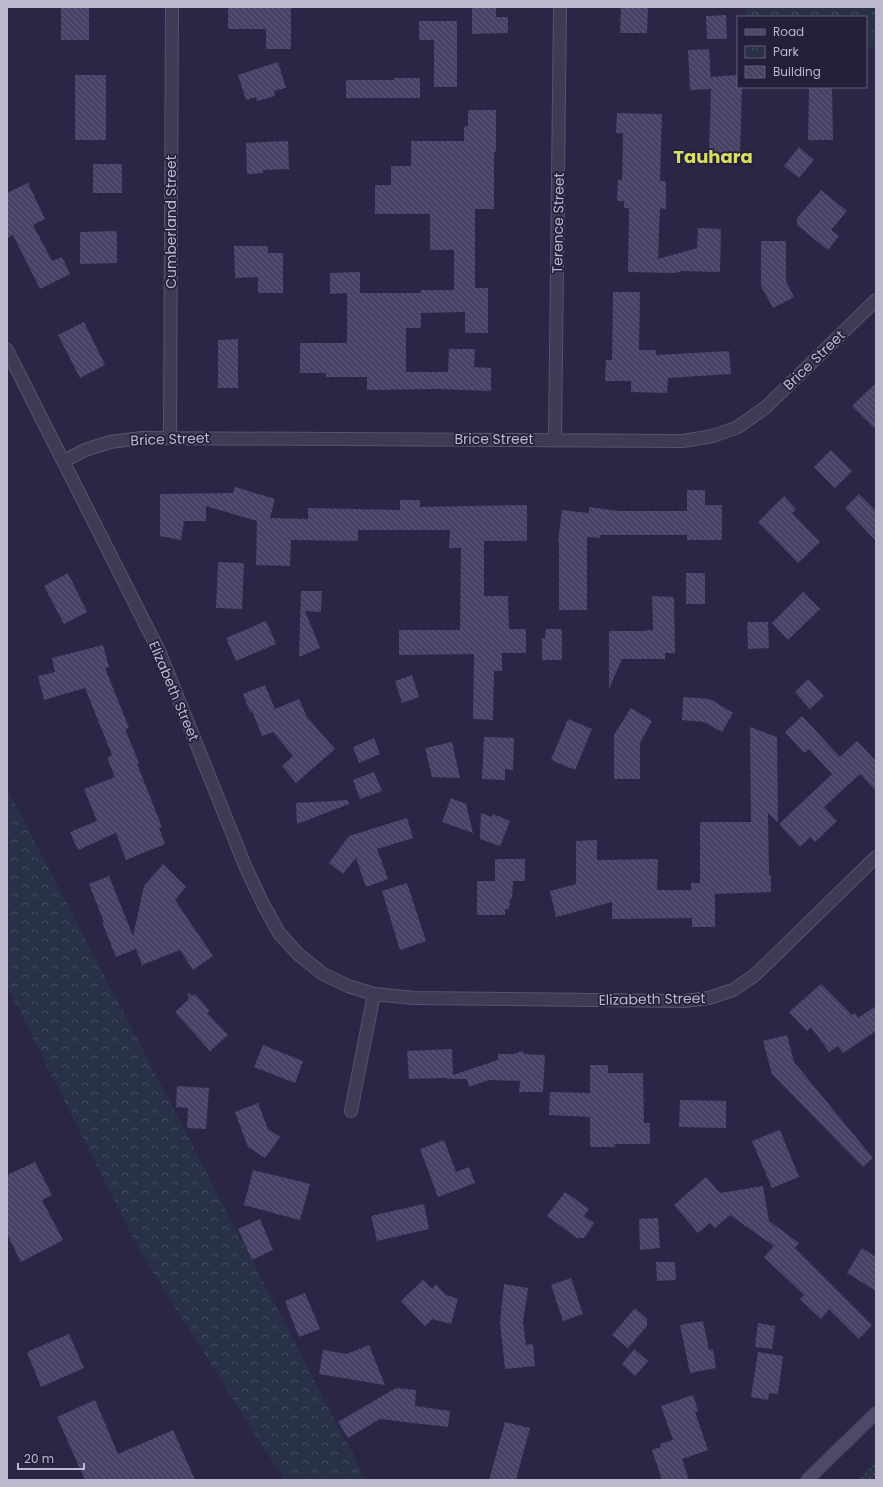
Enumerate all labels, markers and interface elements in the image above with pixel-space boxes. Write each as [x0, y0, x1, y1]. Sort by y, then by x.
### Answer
legend [737, 16, 867, 88]
text: Road [773, 23, 804, 40]
text: Park [773, 43, 800, 60]
text: Building [773, 63, 821, 80]
district label: Tauhara [673, 144, 753, 169]
street label: Cumberland Street [161, 155, 181, 289]
street label: Terence Street [547, 172, 569, 274]
street label: Brice Street [779, 325, 849, 395]
street label: Brice Street [130, 428, 210, 450]
street label: Brice Street [454, 429, 534, 449]
street label: Elizabeth Street [144, 638, 204, 744]
street label: Elizabeth Street [598, 988, 706, 1010]
scale bar [18, 1445, 84, 1471]
text: 20 m [24, 1450, 54, 1467]

